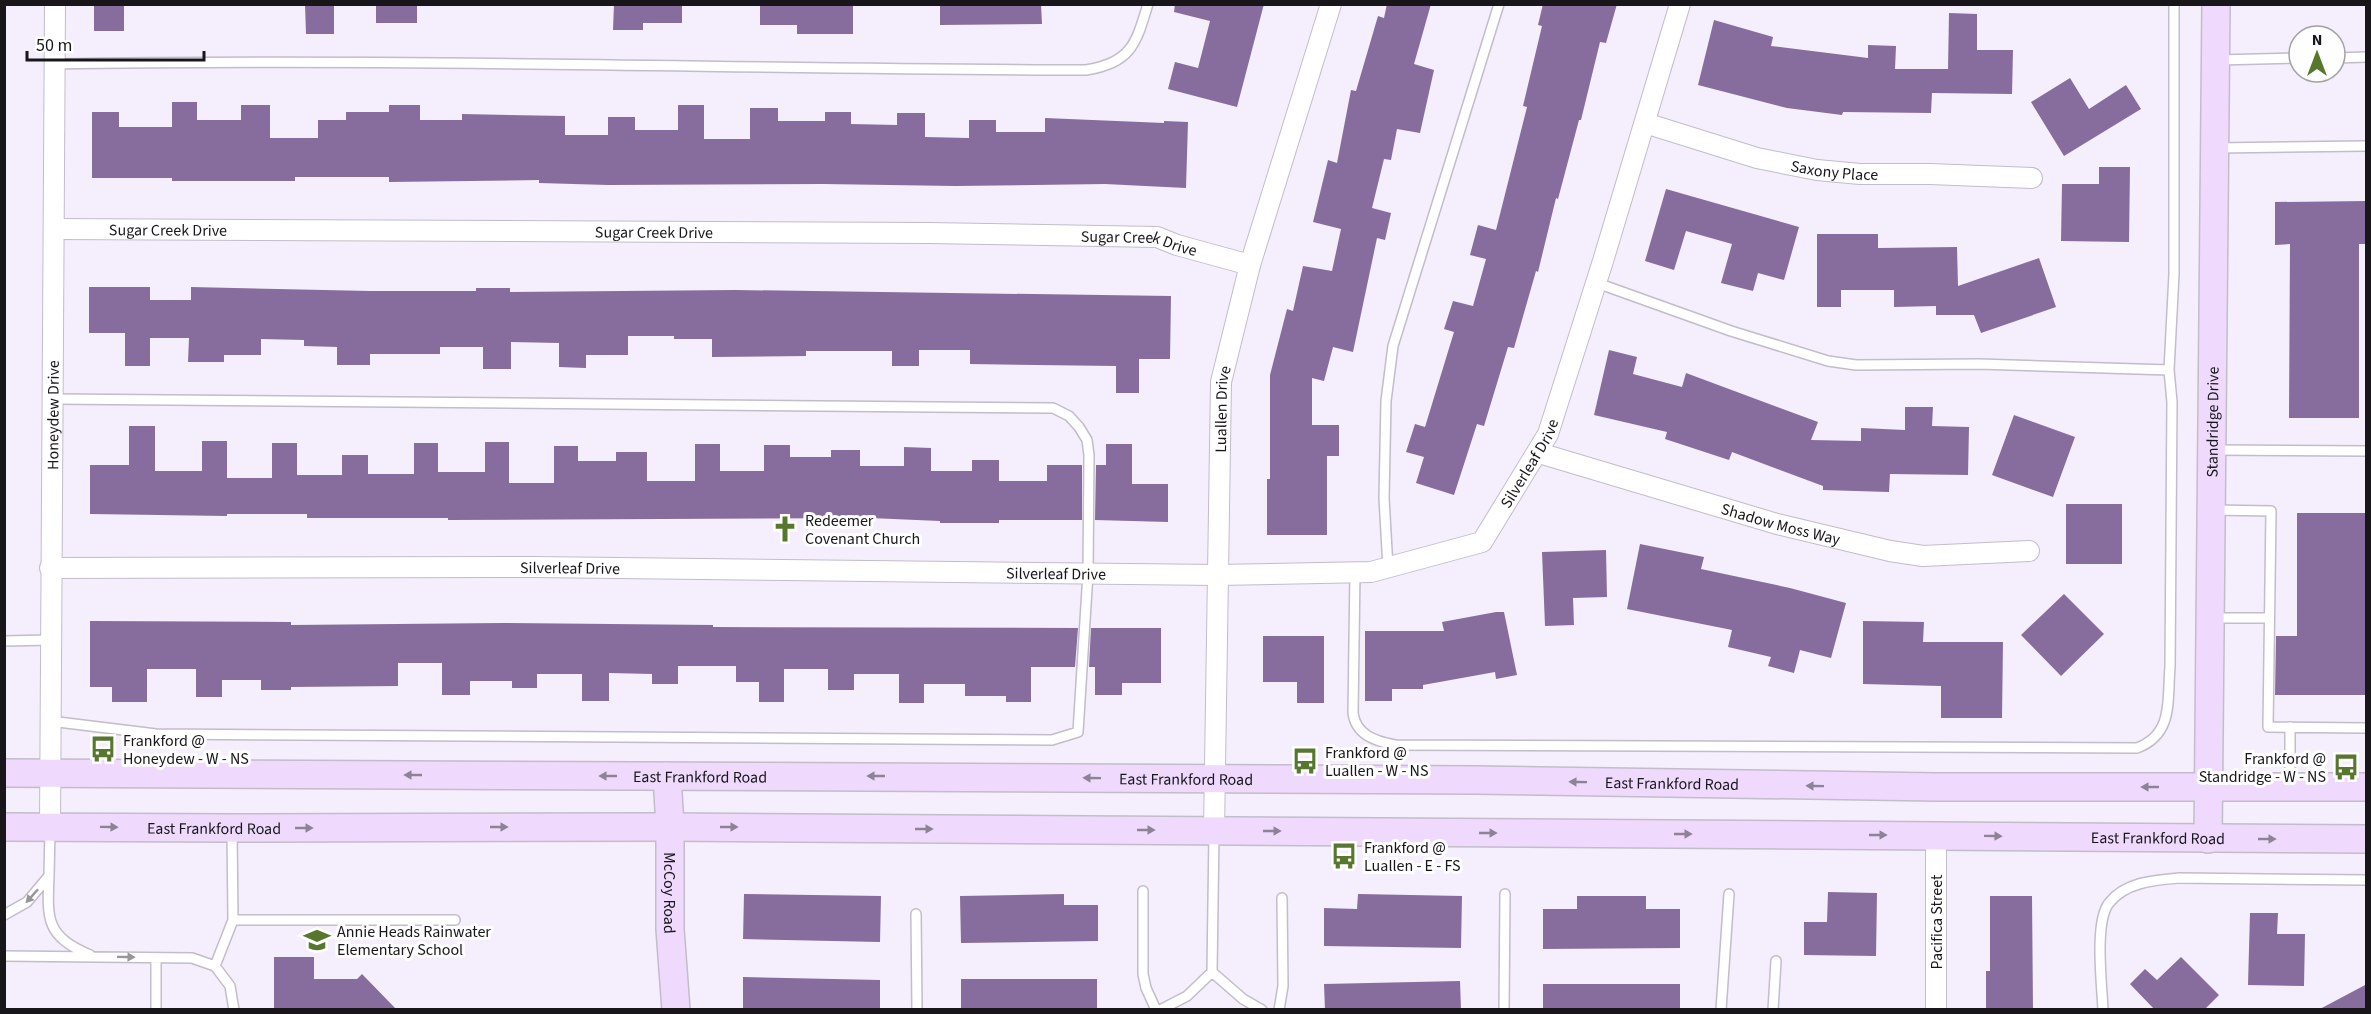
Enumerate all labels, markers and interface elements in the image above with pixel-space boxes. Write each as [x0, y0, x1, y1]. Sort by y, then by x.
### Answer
scale bar [27, 24, 204, 62]
north arrow [2287, 24, 2347, 84]
text: N [2312, 29, 2322, 51]
text: 50 m [36, 33, 72, 58]
street label: Saxony Place [1789, 155, 1878, 186]
street label: Sugar Creek Drive [109, 219, 227, 242]
street label: Sugar Creek Drive [595, 221, 713, 244]
street label: Sugar Creek Drive [1081, 226, 1199, 262]
street label: Honeydew Drive [42, 360, 65, 470]
street label: Luallen Drive [1210, 363, 1237, 453]
street label: Standridge Drive [2201, 366, 2225, 478]
street label: Silverleaf Drive [1495, 416, 1564, 512]
street label: Shadow Moss Way [1718, 498, 1843, 551]
place label: Redeemer Covenant Church [805, 510, 920, 550]
church icon: Redeemer Covenant Church [770, 514, 800, 544]
street label: Silverleaf Drive [520, 557, 620, 580]
street label: Silverleaf Drive [1006, 563, 1106, 586]
place label: Frankford @ Honeydew - W - NS [123, 730, 249, 770]
bus stop icon: Frankford @ Honeydew - W - NS [88, 734, 118, 764]
place label: Frankford @ Luallen - W - NS [1325, 742, 1428, 782]
bus stop icon: Frankford @ Luallen - W - NS [1290, 746, 1320, 776]
place label: Frankford @ Standridge - W - NS [2199, 748, 2326, 788]
bus stop icon: Frankford @ Standridge - W - NS [2331, 752, 2361, 782]
street label: East Frankford Road [633, 766, 767, 789]
street label: East Frankford Road [1119, 768, 1253, 791]
one-way arrow [404, 770, 423, 780]
one-way arrow [599, 771, 618, 781]
one-way arrow [867, 771, 886, 781]
street label: East Frankford Road [1605, 772, 1739, 796]
one-way arrow [1083, 773, 1102, 783]
one-way arrow [1568, 777, 1587, 786]
one-way arrow [1805, 781, 1824, 791]
one-way arrow [2140, 782, 2159, 792]
street label: East Frankford Road [147, 818, 281, 840]
one-way arrow [99, 822, 118, 832]
one-way arrow [489, 822, 508, 832]
one-way arrow [719, 822, 738, 832]
one-way arrow [294, 823, 313, 833]
one-way arrow [914, 824, 933, 834]
one-way arrow [1137, 825, 1156, 835]
one-way arrow [1263, 826, 1282, 836]
street label: East Frankford Road [2091, 827, 2225, 850]
one-way arrow [1479, 828, 1498, 838]
one-way arrow [1674, 829, 1693, 839]
one-way arrow [1869, 830, 1888, 840]
one-way arrow [1983, 831, 2002, 840]
one-way arrow [2257, 834, 2276, 844]
place label: Frankford @ Luallen - E - FS [1364, 837, 1461, 877]
bus stop icon: Frankford @ Luallen - E - FS [1329, 841, 1359, 871]
street label: McCoy Road [658, 852, 680, 935]
street label: Pacifica Street [1926, 874, 1948, 969]
one-way arrow [26, 888, 39, 903]
place label: Annie Heads Rainwater Elementary School [337, 921, 491, 961]
school or university icon: Annie Heads Rainwater Elementary School [302, 925, 332, 955]
one-way arrow [116, 953, 135, 962]

